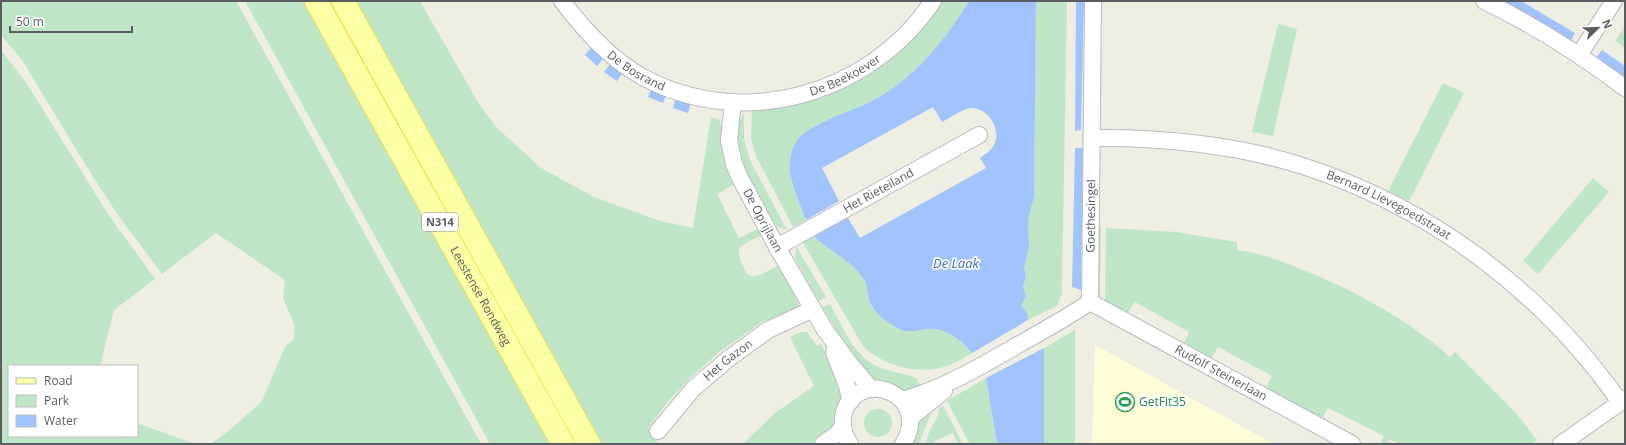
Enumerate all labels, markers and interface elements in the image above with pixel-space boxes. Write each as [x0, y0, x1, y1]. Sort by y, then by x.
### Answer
scale bar [10, 8, 132, 34]
north arrow [1578, 8, 1618, 48]
text: 50 m [16, 13, 44, 30]
text: N [1599, 17, 1616, 31]
street label: De Bosrand [604, 46, 668, 95]
street label: De Beekoever [807, 50, 884, 100]
street label: Het Rieteiland [840, 164, 917, 217]
street label: Bernard Lievegoedstraat [1324, 166, 1455, 243]
street label: Goethesingel [1081, 179, 1099, 253]
street label: De Oprijlaan [739, 185, 787, 255]
road number: N314 [422, 213, 458, 231]
street label: Leestense Rondweg [446, 243, 516, 349]
water label: De Laak [933, 254, 980, 272]
street label: Het Gazon [699, 335, 756, 385]
street label: Rudolf Steinerlaan [1172, 341, 1271, 405]
legend [8, 365, 138, 437]
text: Road [44, 372, 73, 389]
sports icon: GetFit35 [1114, 391, 1136, 413]
text: Park [44, 392, 70, 409]
place label: GetFit35 [1139, 393, 1186, 410]
text: Water [44, 412, 78, 429]

